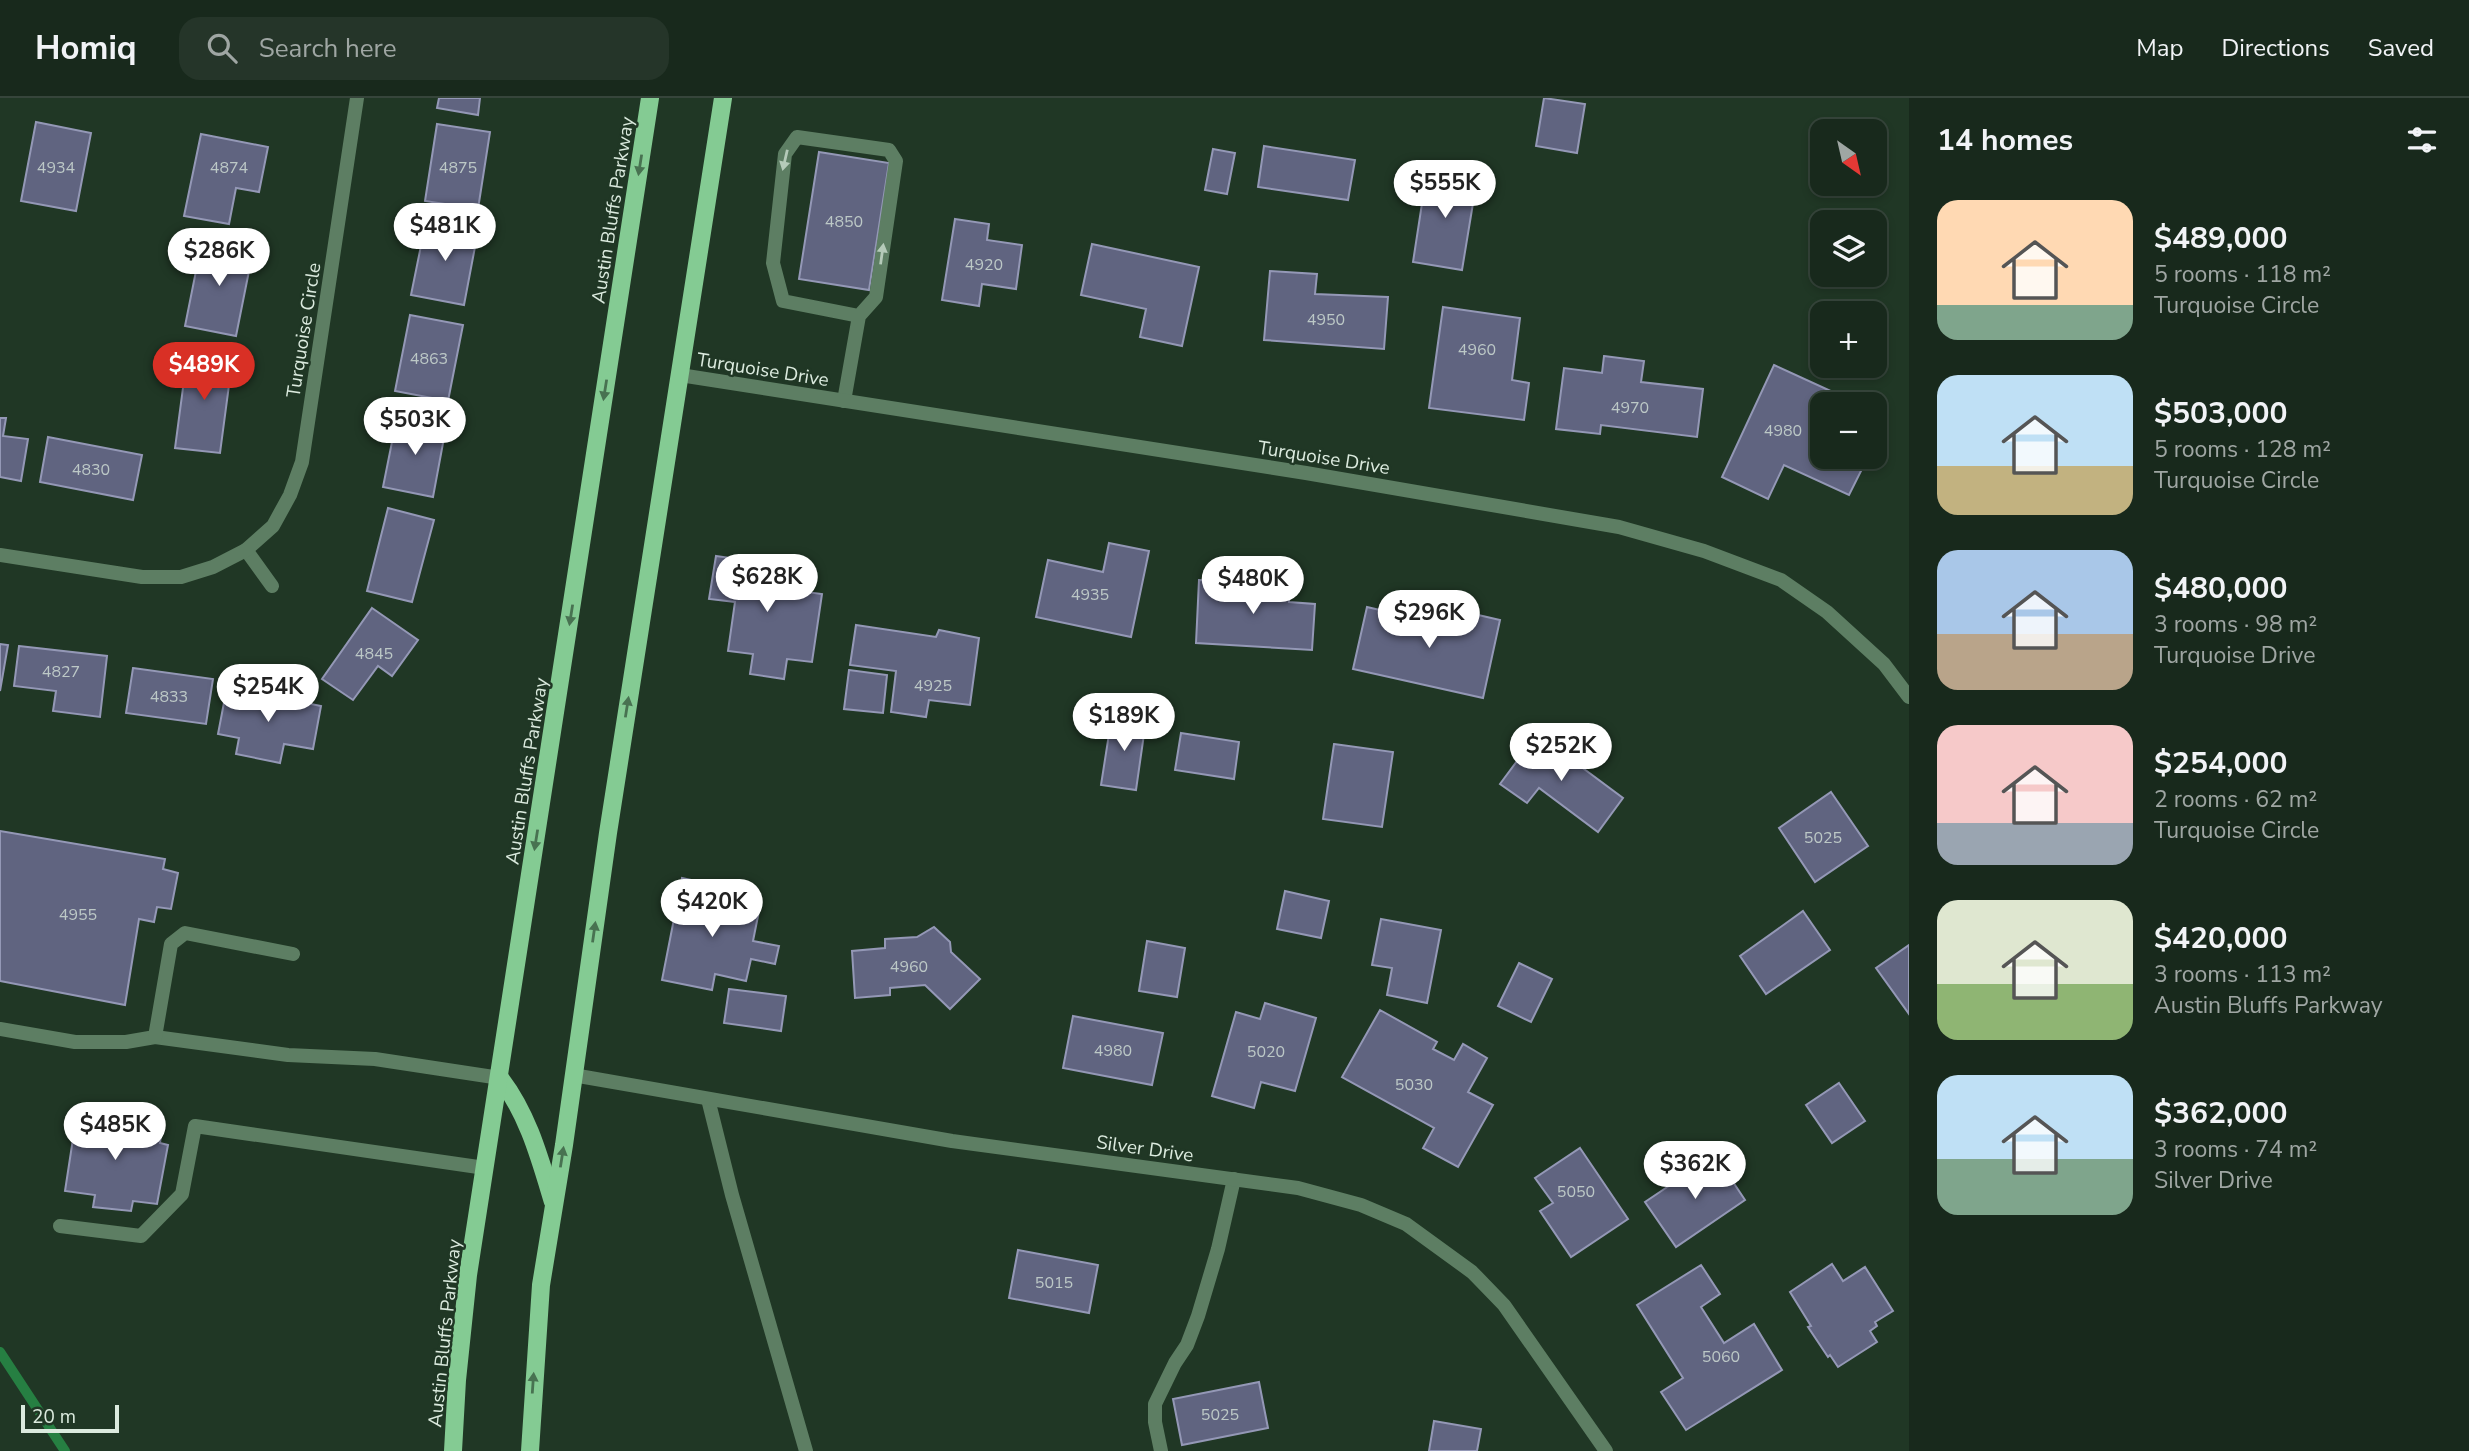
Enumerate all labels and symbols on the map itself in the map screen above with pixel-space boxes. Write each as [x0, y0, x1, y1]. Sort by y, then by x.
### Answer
street label: Austin Bluffs Parkway [585, 115, 641, 305]
north arrow [1810, 119, 1886, 196]
one-way arrow [780, 150, 791, 172]
one-way arrow [634, 155, 645, 177]
house number: 4934 [37, 157, 76, 179]
house number: 4874 [210, 157, 249, 179]
house number: 4875 [439, 157, 477, 179]
pin: $555K [1396, 160, 1494, 220]
pin: $481K [396, 204, 494, 263]
house number: 4850 [825, 211, 863, 233]
pin: $286K [170, 228, 268, 288]
one-way arrow [877, 243, 888, 265]
house number: 4920 [965, 254, 1003, 276]
street label: Turquoise Circle [280, 261, 328, 400]
house number: 4950 [1307, 309, 1345, 331]
house number: 4960 [1458, 339, 1496, 361]
pin: $489K [155, 342, 253, 402]
street label: Turquoise Drive [695, 347, 831, 393]
house number: 4863 [410, 348, 448, 370]
one-way arrow [600, 379, 611, 401]
house number: 4970 [1611, 397, 1649, 419]
pin: $503K [366, 398, 464, 457]
house number: 4980 [1764, 420, 1802, 442]
street label: Turquoise Drive [1256, 435, 1392, 481]
house number: 4830 [72, 459, 110, 481]
pin: $628K [718, 554, 816, 614]
pin: $480K [1204, 556, 1302, 616]
house number: 4935 [1071, 584, 1109, 606]
pin: $296K [1380, 590, 1478, 650]
one-way arrow [565, 604, 576, 626]
house number: 4845 [355, 643, 393, 665]
house number: 4827 [42, 661, 80, 683]
pin: $254K [219, 664, 317, 724]
house number: 4925 [914, 675, 952, 697]
street label: Austin Bluffs Parkway [499, 676, 555, 866]
house number: 4833 [150, 686, 188, 708]
pin: $189K [1075, 694, 1173, 753]
one-way arrow [622, 696, 633, 718]
pin: $252K [1512, 724, 1610, 783]
house number: 5025 [1804, 827, 1842, 849]
one-way arrow [531, 829, 542, 851]
pin: $420K [663, 880, 761, 939]
house number: 4955 [59, 904, 97, 926]
one-way arrow [588, 921, 599, 943]
house number: 4960 [890, 956, 928, 978]
house number: 4980 [1094, 1040, 1132, 1062]
house number: 5020 [1247, 1041, 1285, 1063]
house number: 5030 [1395, 1074, 1433, 1096]
pin: $485K [66, 1102, 164, 1162]
street label: Silver Drive [1095, 1129, 1195, 1169]
pin: $362K [1646, 1142, 1744, 1201]
one-way arrow [557, 1146, 568, 1168]
house number: 5050 [1557, 1181, 1595, 1203]
street label: Austin Bluffs Parkway [422, 1238, 468, 1428]
house number: 5015 [1035, 1272, 1073, 1294]
house number: 5060 [1702, 1346, 1740, 1368]
one-way arrow [528, 1372, 539, 1394]
scale bar [21, 1402, 119, 1434]
house number: 5025 [1201, 1404, 1239, 1426]

